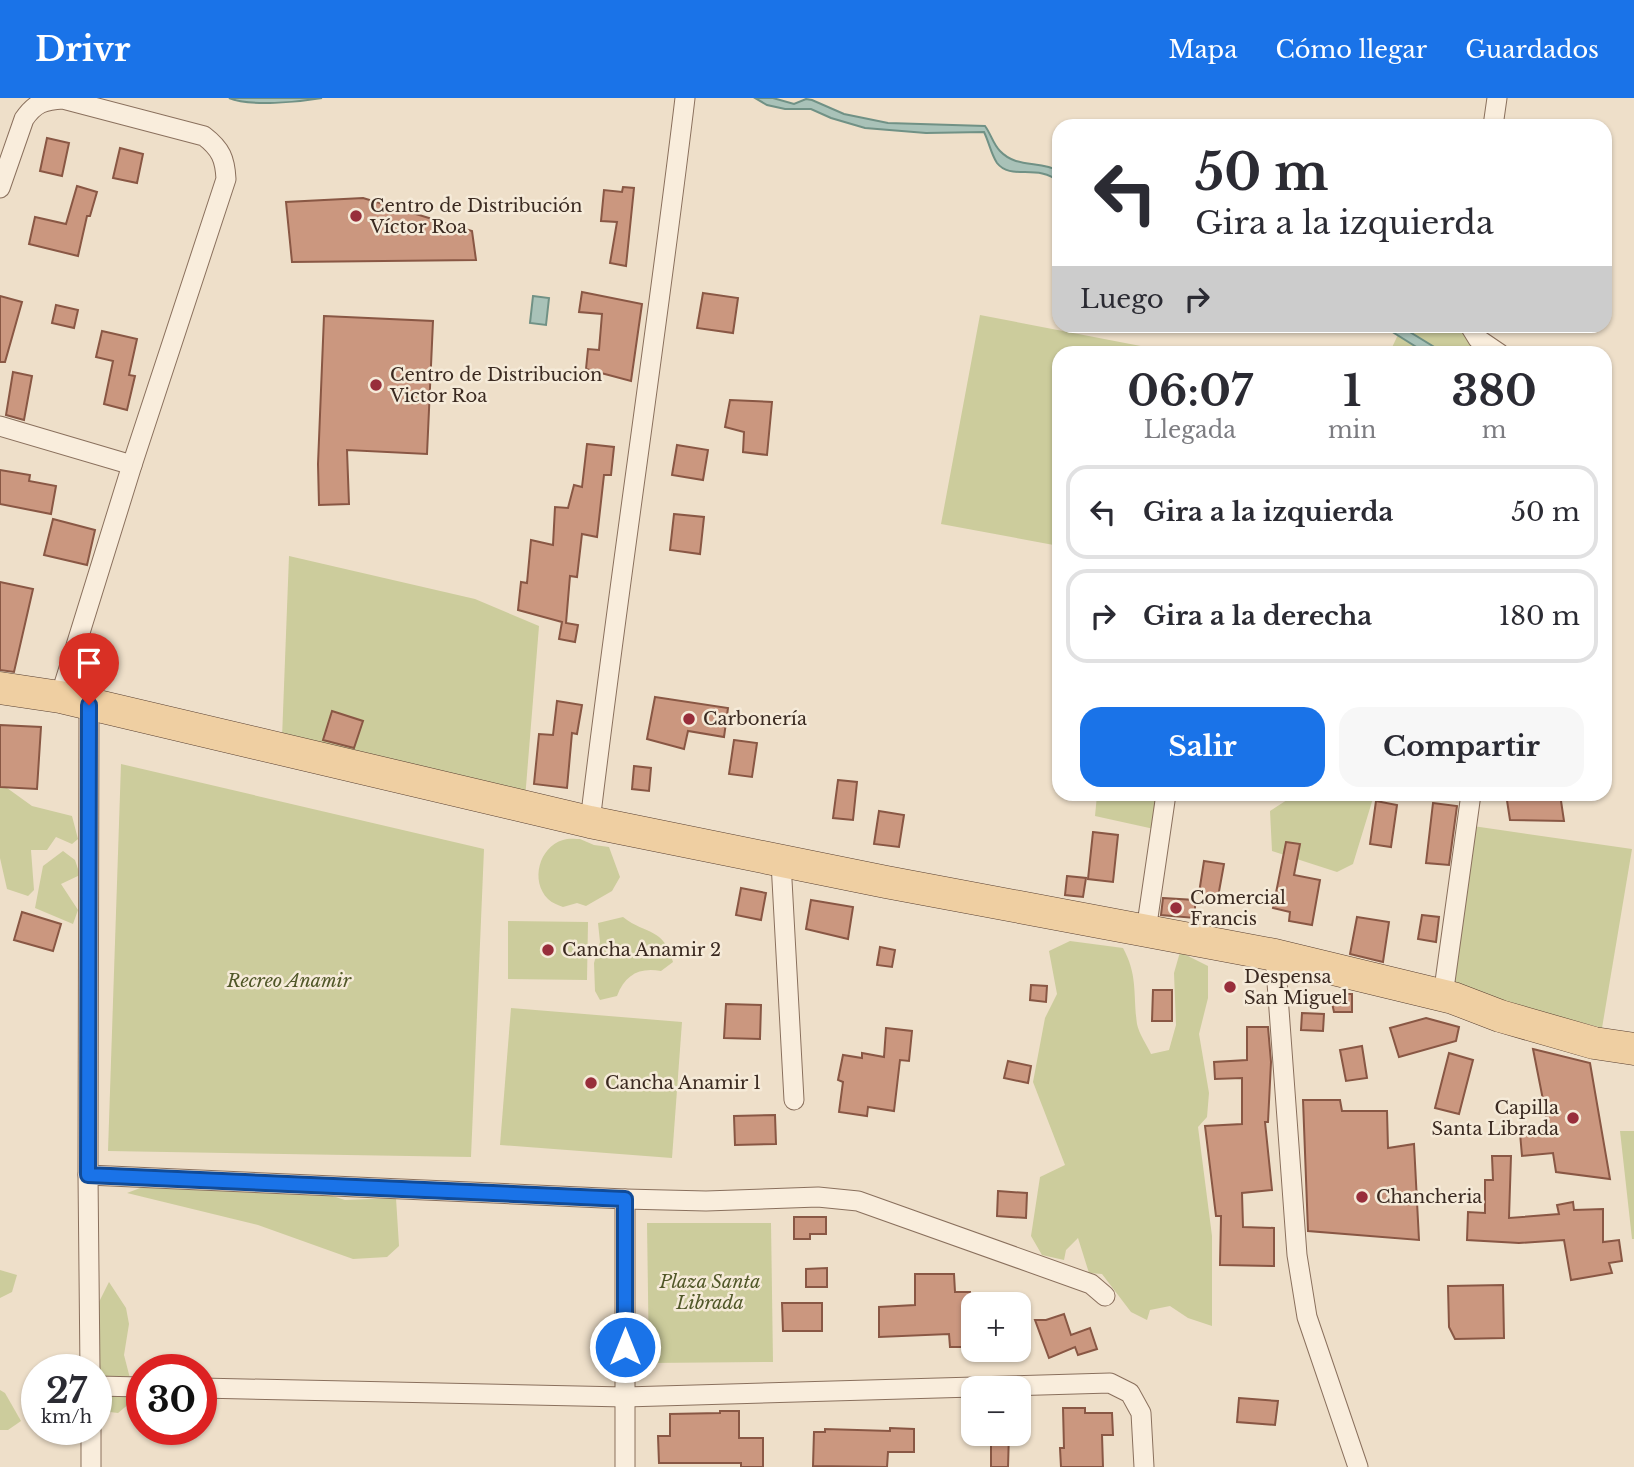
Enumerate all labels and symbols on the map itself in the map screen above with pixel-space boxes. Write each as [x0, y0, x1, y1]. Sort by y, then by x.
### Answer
place label: Centro de Distribución Víctor Roa [369, 195, 582, 238]
marker: Centro de Distribución Víctor Roa [348, 208, 364, 224]
place label: Centro de Distribucion Victor Roa [389, 364, 602, 407]
marker: Centro de Distribucion Victor Roa [368, 377, 384, 393]
pin [59, 633, 119, 705]
place label: Carbonería [703, 708, 807, 730]
marker: Carbonería [681, 711, 697, 727]
place label: Comercial Francis [1190, 887, 1286, 930]
marker: Comercial Francis [1168, 900, 1184, 916]
place label: Cancha Anamir 2 [562, 939, 721, 961]
marker: Cancha Anamir 2 [540, 942, 556, 958]
place label: Despensa San Miguel [1244, 966, 1348, 1009]
park label: Recreo Anamir [226, 970, 352, 992]
marker: Despensa San Miguel [1222, 979, 1238, 995]
place label: Cancha Anamir 1 [605, 1072, 761, 1094]
marker: Cancha Anamir 1 [583, 1075, 599, 1091]
place label: Capilla Santa Librada [1432, 1097, 1559, 1140]
marker: Capilla Santa Librada [1565, 1110, 1581, 1126]
place label: Chancheria [1376, 1186, 1482, 1208]
marker: Chancheria [1354, 1189, 1370, 1205]
park label: Plaza Santa Librada [659, 1271, 760, 1314]
position arrow [588, 1310, 662, 1384]
speed limit sign: 30 [126, 1354, 217, 1445]

